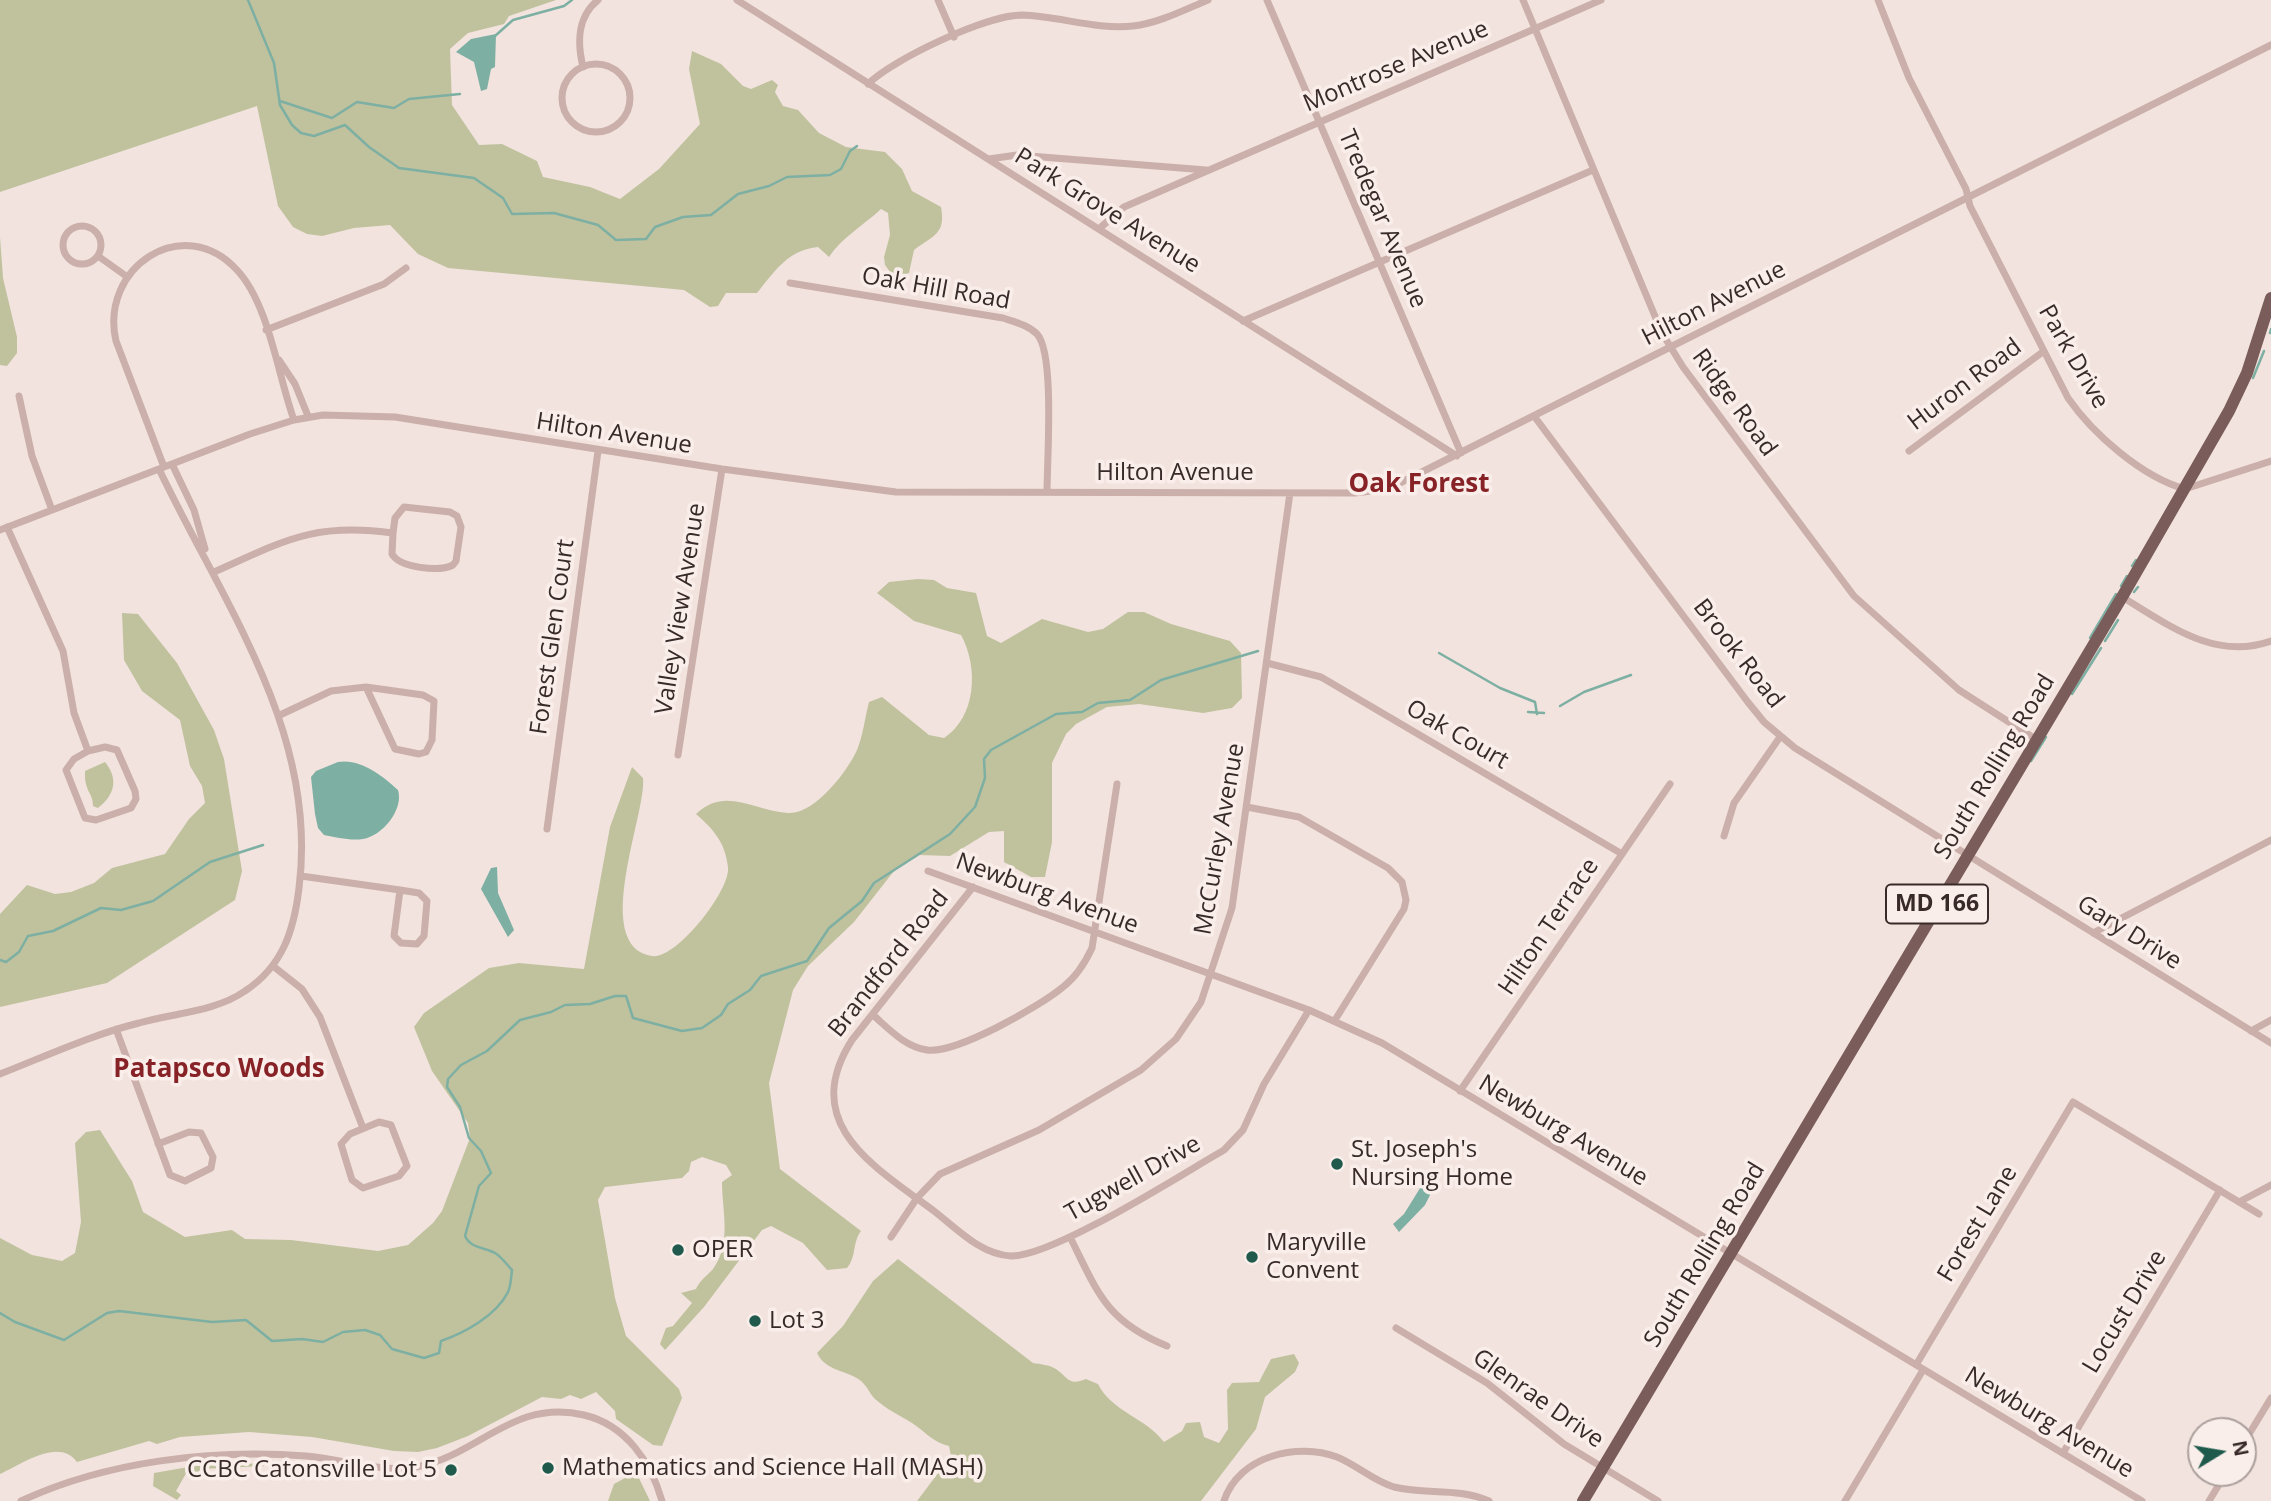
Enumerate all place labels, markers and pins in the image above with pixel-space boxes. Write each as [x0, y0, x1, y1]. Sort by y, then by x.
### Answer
place label: St. Joseph's Nursing Home [1351, 1136, 1513, 1192]
marker: St. Joseph's Nursing Home [1329, 1156, 1345, 1172]
place label: Maryville Convent [1266, 1229, 1366, 1285]
place label: OPER [692, 1236, 753, 1264]
marker: OPER [670, 1242, 686, 1258]
marker: Maryville Convent [1244, 1249, 1260, 1265]
place label: Lot 3 [769, 1307, 824, 1335]
marker: Lot 3 [747, 1313, 763, 1329]
place label: Mathematics and Science Hall (MASH) [562, 1454, 983, 1482]
place label: CCBC Catonsville Lot 5 [187, 1456, 437, 1484]
marker: Mathematics and Science Hall (MASH) [540, 1460, 556, 1476]
marker: CCBC Catonsville Lot 5 [443, 1462, 459, 1478]

